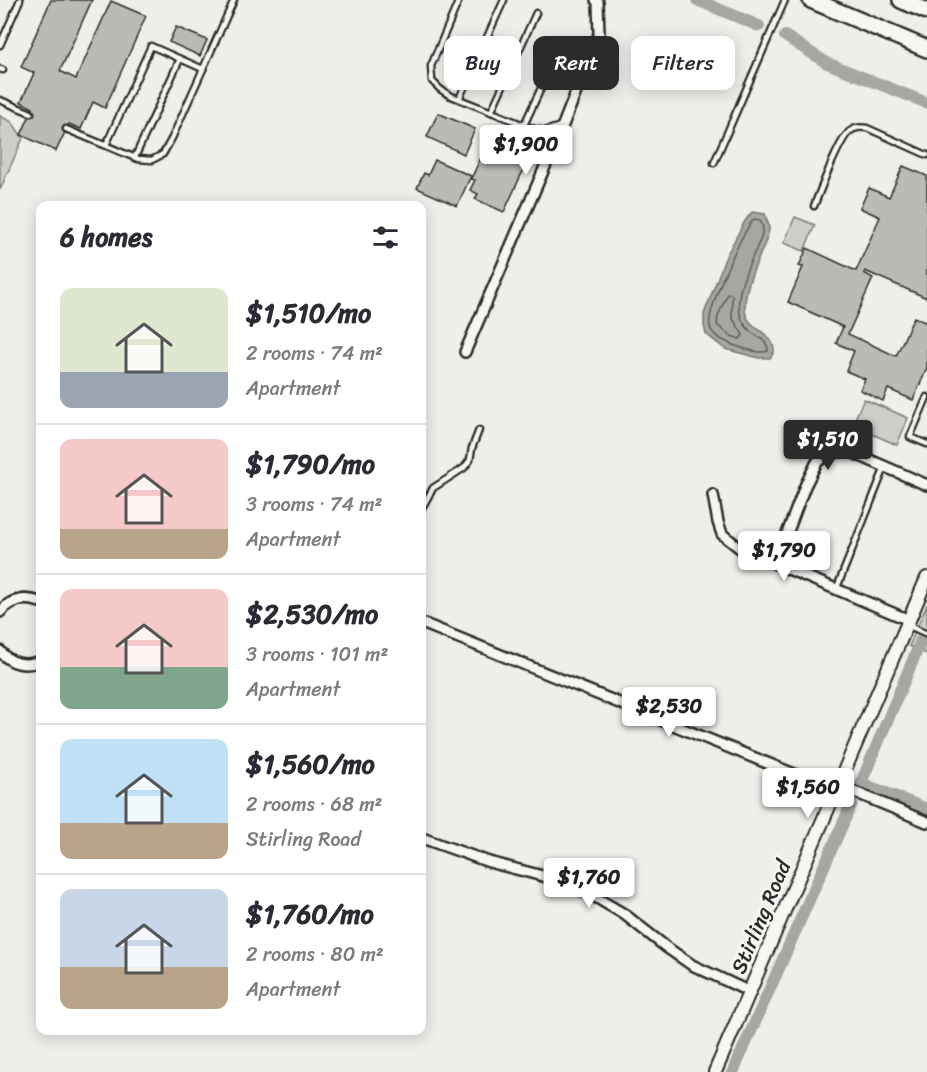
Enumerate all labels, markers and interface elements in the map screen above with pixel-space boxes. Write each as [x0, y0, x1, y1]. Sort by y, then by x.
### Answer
chip: Buy [444, 36, 521, 90]
chip: Rent [533, 36, 619, 90]
chip: Filters [631, 36, 735, 90]
pin: $1,900 [477, 125, 575, 176]
text: $1,900 [494, 127, 558, 162]
text: 6 homes [60, 214, 152, 260]
icon: filters [369, 221, 402, 254]
text: $1,510/mo [246, 290, 371, 336]
icon: home [108, 312, 180, 384]
text: 2 rooms · 74 m² [246, 336, 383, 371]
text: Apartment [246, 371, 340, 406]
pin: $1,510 [779, 420, 877, 471]
text: $1,510 [798, 422, 858, 457]
text: $1,790/mo [246, 441, 375, 487]
icon: home [108, 463, 180, 535]
text: 3 rooms · 74 m² [246, 487, 382, 522]
text: Apartment [246, 522, 340, 557]
pin: $1,790 [735, 531, 833, 582]
text: $1,790 [752, 533, 816, 568]
text: $2,530/mo [246, 591, 378, 637]
icon: home [108, 613, 180, 685]
text: 3 rooms · 101 m² [246, 637, 388, 672]
text: Apartment [246, 672, 340, 707]
pin: $2,530 [620, 687, 718, 738]
text: $2,530 [636, 689, 702, 724]
text: $1,560/mo [246, 741, 375, 787]
icon: home [108, 763, 180, 835]
pin: $1,560 [759, 768, 857, 819]
text: $1,560 [776, 770, 840, 805]
text: 2 rooms · 68 m² [246, 787, 382, 822]
text: Stirling Road [246, 822, 361, 857]
street label: Stirling Road [720, 852, 803, 980]
pin: $1,760 [540, 858, 638, 909]
text: $1,760 [558, 860, 620, 895]
text: $1,760/mo [246, 891, 374, 937]
icon: home [108, 913, 180, 985]
text: 2 rooms · 80 m² [246, 937, 384, 972]
text: Apartment [246, 972, 340, 1007]

